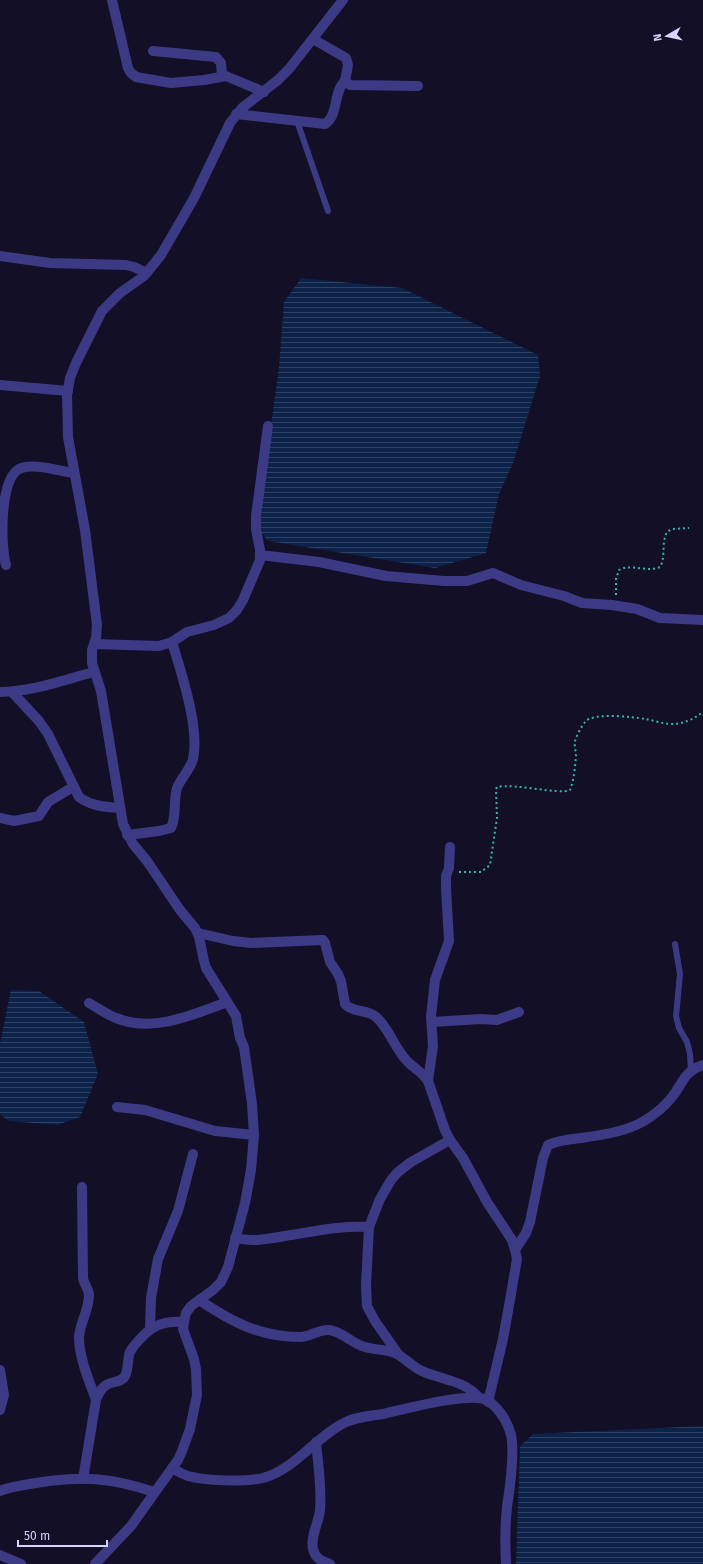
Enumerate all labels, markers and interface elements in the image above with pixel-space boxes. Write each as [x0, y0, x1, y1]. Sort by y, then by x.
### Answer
north arrow [647, 16, 687, 56]
text: N [651, 33, 665, 42]
scale bar [18, 1522, 107, 1548]
text: 50 m [24, 1529, 50, 1543]

